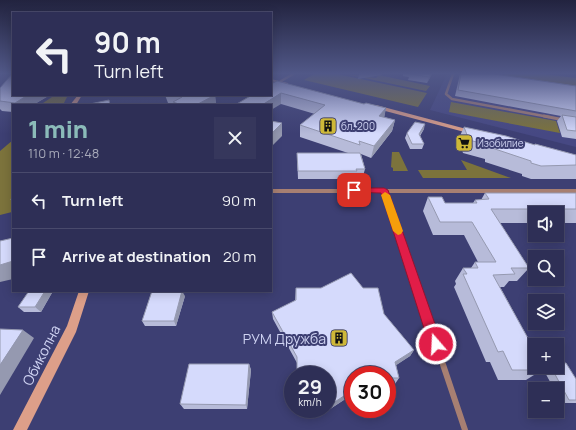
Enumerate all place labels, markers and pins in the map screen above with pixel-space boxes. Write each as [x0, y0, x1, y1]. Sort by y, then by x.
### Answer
building icon: бл. 200 [318, 116, 338, 136]
place label: бл. 200 [341, 119, 375, 133]
supermarket icon: Изобилие [454, 133, 474, 153]
place label: Изобилие [477, 136, 524, 150]
pin [337, 173, 371, 207]
building icon: РУМ Дружба [329, 328, 349, 348]
place label: РУМ Дружба [243, 329, 326, 348]

